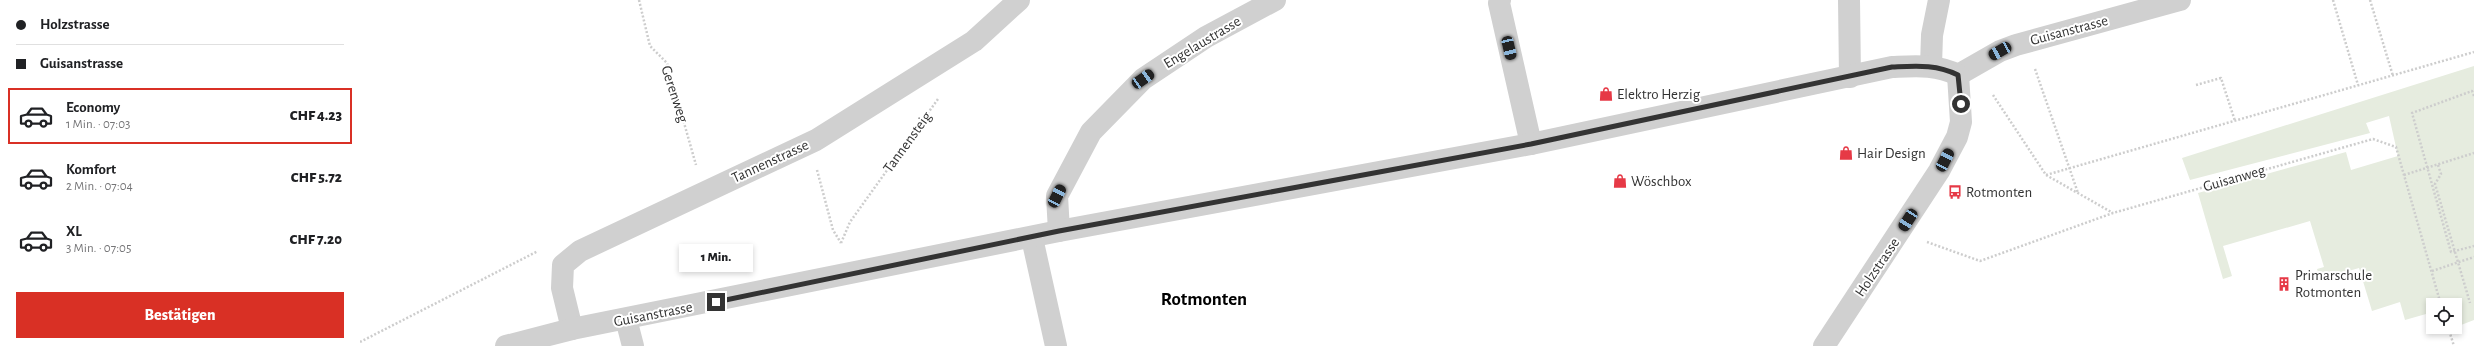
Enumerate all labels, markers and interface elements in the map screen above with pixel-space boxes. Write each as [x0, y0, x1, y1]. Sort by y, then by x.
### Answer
street label: Engelaustrasse [1161, 13, 1244, 71]
street label: Guisanstrasse [2029, 13, 2110, 48]
text: Holzstrasse [40, 17, 110, 32]
car [1500, 35, 1518, 61]
car [1987, 40, 2013, 62]
text: Guisanstrasse [40, 56, 123, 71]
street label: Gerenweg [658, 64, 691, 125]
car [1130, 67, 1156, 91]
shop icon: Elektro Herzig [1598, 86, 1614, 102]
place label: Elektro Herzig [1617, 87, 1701, 102]
route start [1952, 95, 1970, 113]
icon: car [18, 98, 54, 134]
text: Economy [66, 100, 120, 115]
text: CHF 4.23 [290, 108, 342, 123]
street label: Tannensteig [880, 109, 935, 175]
text: 1 Min. · 07:03 [66, 118, 130, 131]
street label: Tannenstrasse [729, 137, 811, 186]
shop icon: Hair Design [1838, 145, 1854, 161]
place label: Hair Design [1857, 146, 1926, 161]
car [1934, 147, 1956, 173]
icon: car [18, 160, 54, 196]
text: Komfort [66, 162, 116, 177]
street label: Guisanweg [2201, 162, 2267, 194]
text: CHF 5.72 [291, 170, 342, 185]
shop icon: Wöschbox [1612, 173, 1628, 189]
place label: Wöschbox [1631, 174, 1692, 189]
text: 2 Min. · 07:04 [66, 180, 133, 193]
car [1046, 183, 1068, 209]
bus stop icon: Rotmonten [1947, 184, 1963, 200]
place label: Rotmonten [1966, 185, 2032, 200]
car [1896, 207, 1920, 233]
icon: car [18, 222, 54, 258]
text: XL [66, 224, 82, 239]
text: CHF 7.20 [290, 232, 342, 247]
street label: Holzstrasse [1852, 235, 1902, 299]
text: 3 Min. · 07:05 [66, 242, 131, 255]
callout: 1 Min. [679, 244, 753, 272]
text: 1 Min. [701, 251, 731, 264]
place label: Primarschule Rotmonten [2295, 268, 2372, 300]
building icon: Primarschule Rotmonten [2276, 276, 2292, 292]
district label: Rotmonten [1161, 290, 1247, 309]
button: Bestätigen [16, 292, 344, 338]
route end [707, 293, 725, 311]
map controls [2426, 298, 2462, 334]
button: locate [2426, 298, 2462, 334]
street label: Guisanstrasse [612, 299, 694, 329]

